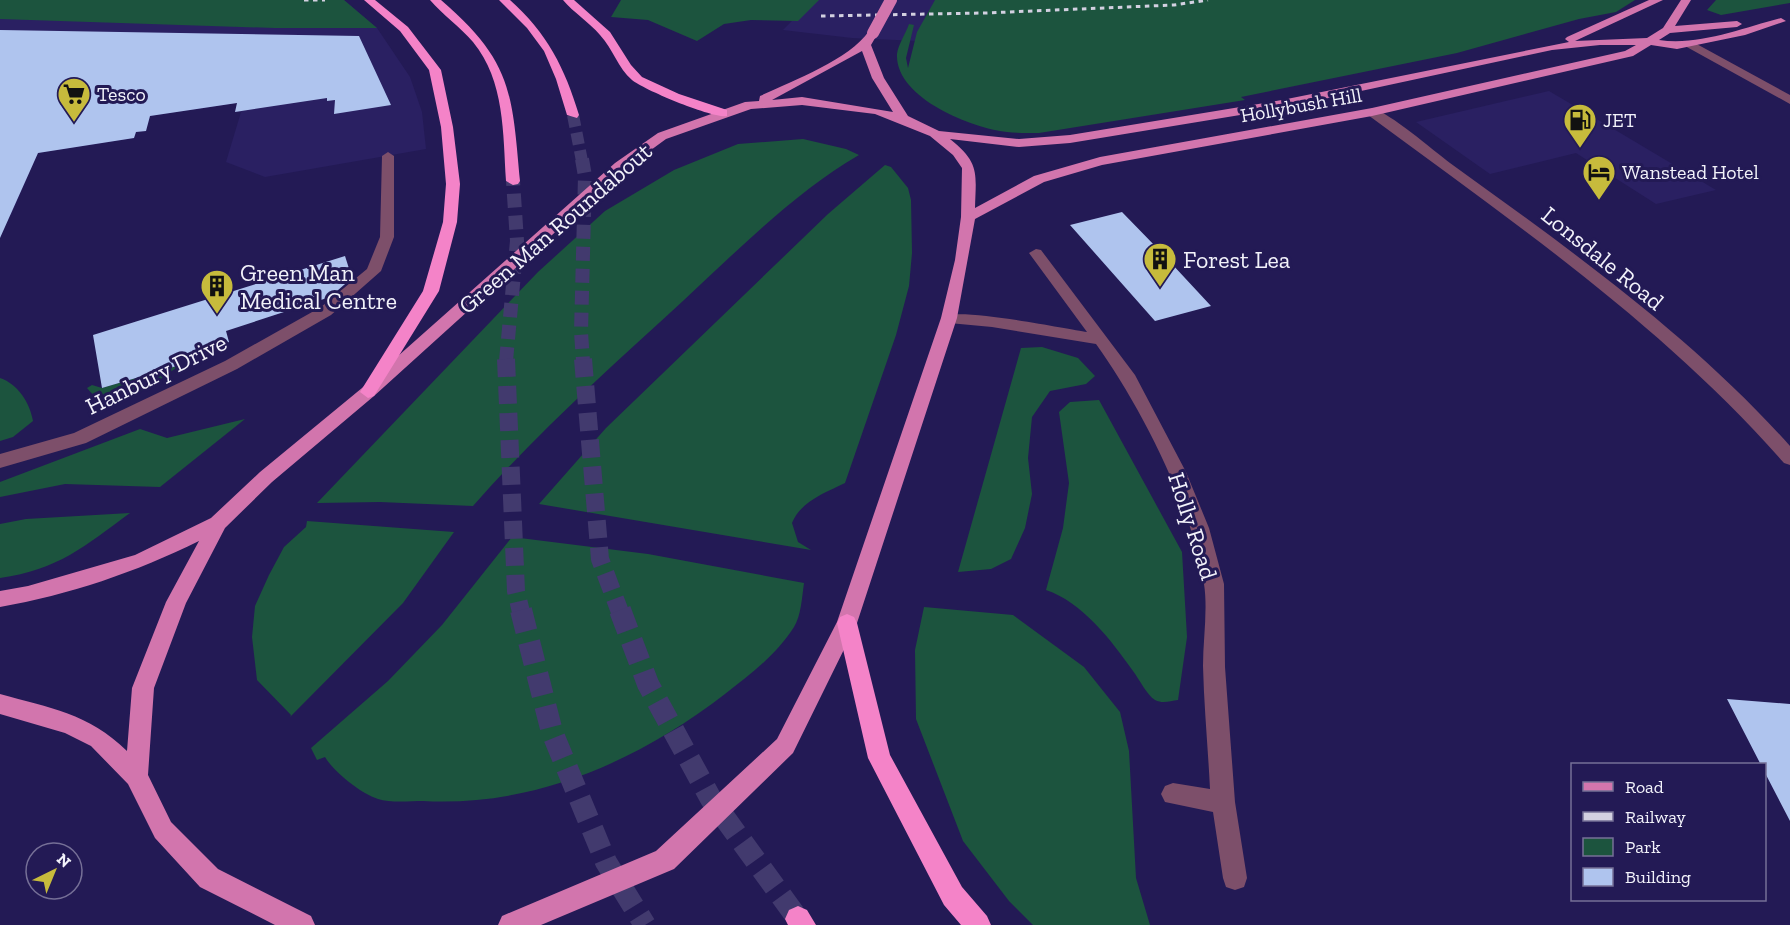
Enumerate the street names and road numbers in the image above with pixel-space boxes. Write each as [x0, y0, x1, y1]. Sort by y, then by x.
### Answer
street label: Hollybush Hill [1238, 82, 1364, 128]
street label: Green Man Roundabout [452, 136, 658, 320]
street label: Lonsdale Road [1536, 200, 1670, 316]
street label: Hanbury Drive [81, 327, 231, 421]
street label: Holly Road [1162, 469, 1224, 583]

